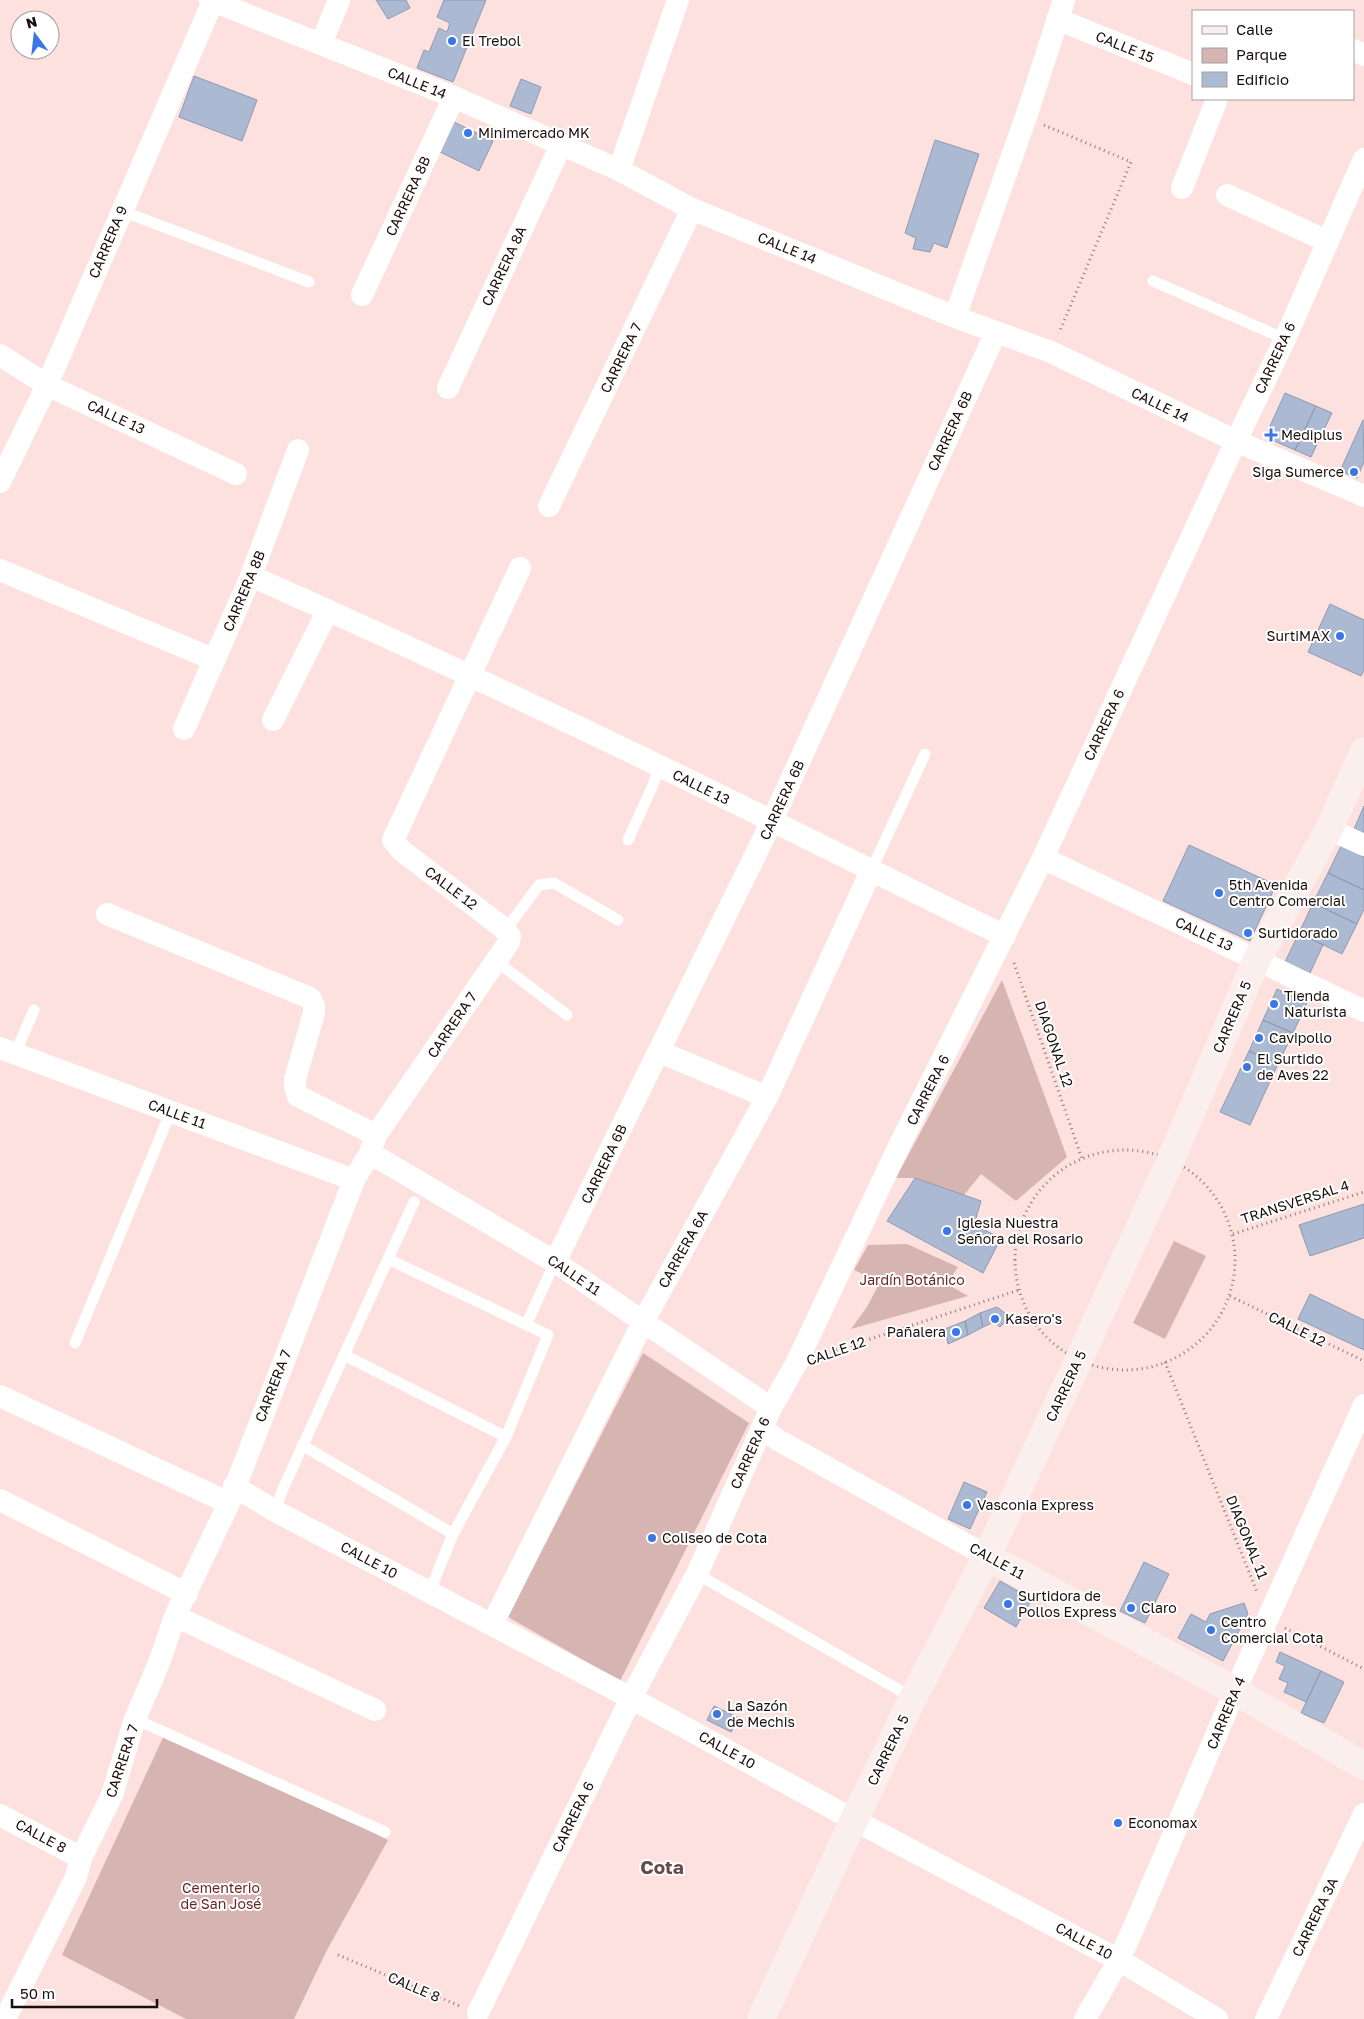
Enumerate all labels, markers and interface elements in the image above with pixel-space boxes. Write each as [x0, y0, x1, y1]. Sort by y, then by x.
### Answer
north arrow [10, 10, 60, 60]
legend [1192, 10, 1354, 100]
text: N [24, 12, 39, 32]
text: Calle [1236, 20, 1273, 38]
street label: CALLE 15 [1093, 27, 1157, 66]
place label: El Trebol [462, 32, 521, 49]
marker: El Trebol [446, 35, 458, 47]
text: Parque [1236, 45, 1287, 63]
street label: CALLE 14 [385, 63, 449, 102]
text: Edificio [1236, 70, 1289, 88]
place label: Minimercado MK [478, 124, 590, 141]
marker: Minimercado MK [462, 127, 474, 139]
street label: CARRERA 8B [382, 153, 434, 239]
street label: CARRERA 9 [85, 203, 130, 281]
street label: CARRERA 8A [478, 222, 530, 309]
street label: CALLE 14 [755, 228, 819, 267]
street label: CARRERA 6 [1251, 319, 1299, 396]
street label: CARRERA 7 [596, 320, 645, 396]
street label: CALLE 14 [1129, 383, 1192, 426]
street label: CARRERA 6B [924, 388, 976, 474]
street label: CALLE 13 [85, 396, 148, 437]
place label: Mediplus [1281, 426, 1343, 443]
marker: Mediplus [1265, 429, 1277, 441]
place label: Siga Sumerce [1252, 463, 1344, 480]
marker: Siga Sumerce [1348, 466, 1360, 478]
street label: CARRERA 8B [219, 548, 268, 634]
place label: SurtiMAX [1267, 627, 1330, 644]
marker: SurtiMAX [1334, 630, 1346, 642]
street label: CARRERA 6 [1080, 686, 1128, 763]
street label: CARRERA 6B [756, 757, 808, 843]
street label: CALLE 13 [670, 765, 733, 808]
street label: CALLE 12 [422, 862, 481, 913]
place label: 5th Avenida Centro Comercial [1229, 876, 1345, 909]
marker: 5th Avenida Centro Comercial [1213, 887, 1225, 899]
street label: CALLE 13 [1173, 913, 1236, 954]
place label: Surtidorado [1258, 924, 1338, 941]
marker: Surtidorado [1242, 927, 1254, 939]
street label: CARRERA 5 [1209, 978, 1254, 1055]
place label: Tienda Naturista [1284, 987, 1347, 1020]
street label: CARRERA 7 [423, 988, 480, 1061]
marker: Tienda Naturista [1268, 998, 1280, 1010]
street label: DIAGONAL 12 [1032, 999, 1077, 1089]
place label: Cavipollo [1269, 1029, 1332, 1046]
marker: Cavipollo [1253, 1032, 1265, 1044]
place label: El Surtido de Aves 22 [1257, 1050, 1329, 1083]
street label: CARRERA 6 [902, 1052, 953, 1128]
marker: El Surtido de Aves 22 [1241, 1061, 1253, 1073]
street label: CALLE 11 [146, 1095, 209, 1132]
street label: CARRERA 6B [577, 1121, 630, 1206]
street label: TRANSVERSAL 4 [1239, 1176, 1351, 1227]
street label: CARRERA 6A [654, 1206, 711, 1291]
place label: Iglesia Nuestra Señora del Rosario [957, 1214, 1083, 1247]
marker: Iglesia Nuestra Señora del Rosario [941, 1225, 953, 1237]
street label: CALLE 11 [545, 1251, 604, 1299]
park label: Jardín Botánico [859, 1271, 965, 1288]
street label: CALLE 12 [1266, 1307, 1329, 1350]
place label: Kasero's [1005, 1310, 1062, 1327]
marker: Kasero's [989, 1313, 1001, 1325]
place label: Pañalera [887, 1323, 946, 1340]
marker: Pañalera [950, 1326, 962, 1338]
street label: CALLE 12 [804, 1332, 868, 1369]
street label: CARRERA 7 [251, 1347, 294, 1424]
street label: CARRERA 5 [1042, 1347, 1089, 1424]
street label: CARRERA 6 [726, 1414, 773, 1491]
street label: DIAGONAL 11 [1223, 1493, 1272, 1581]
place label: Vasconia Express [977, 1496, 1094, 1513]
marker: Vasconia Express [961, 1499, 973, 1511]
place label: Coliseo de Cota [662, 1529, 767, 1546]
marker: Coliseo de Cota [646, 1532, 658, 1544]
street label: CALLE 10 [338, 1537, 401, 1582]
street label: CALLE 11 [967, 1539, 1028, 1583]
place label: Surtidora de Pollos Express [1018, 1587, 1117, 1620]
marker: Surtidora de Pollos Express [1002, 1598, 1014, 1610]
place label: Claro [1141, 1599, 1177, 1616]
marker: Claro [1125, 1602, 1137, 1614]
place label: Centro Comercial Cota [1221, 1613, 1323, 1646]
marker: Centro Comercial Cota [1205, 1624, 1217, 1636]
street label: CARRERA 4 [1203, 1674, 1248, 1752]
place label: La Sazón de Mechis [727, 1697, 795, 1730]
marker: La Sazón de Mechis [711, 1708, 723, 1720]
street label: CARRERA 5 [863, 1712, 912, 1788]
street label: CARRERA 7 [102, 1722, 141, 1800]
street label: CALLE 10 [696, 1727, 759, 1772]
street label: CARRERA 6 [548, 1778, 597, 1855]
place label: Economax [1128, 1814, 1198, 1831]
street label: CALLE 8 [13, 1815, 70, 1856]
marker: Economax [1112, 1817, 1124, 1829]
district label: Cota [640, 1855, 684, 1878]
street label: CARRERA 3A [1288, 1874, 1341, 1959]
park label: Cementerio de San José [181, 1879, 261, 1912]
street label: CALLE 10 [1053, 1918, 1116, 1963]
street label: CALLE 8 [385, 1968, 443, 2005]
scale bar [12, 1976, 158, 2008]
text: 50 m [20, 1984, 55, 2002]

